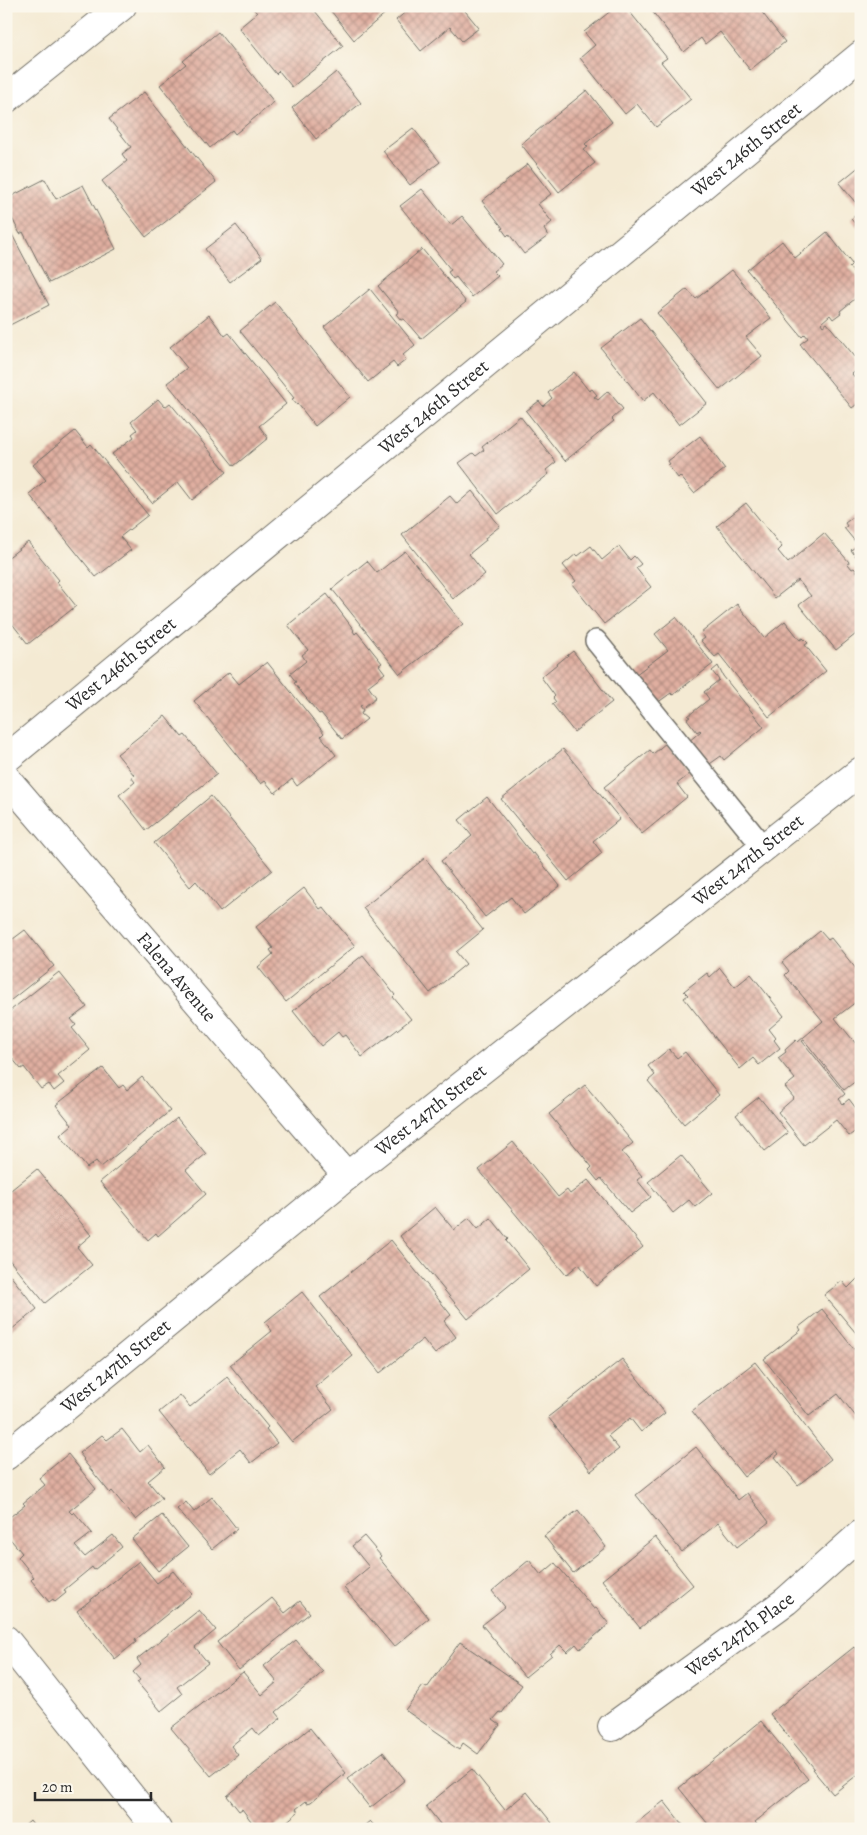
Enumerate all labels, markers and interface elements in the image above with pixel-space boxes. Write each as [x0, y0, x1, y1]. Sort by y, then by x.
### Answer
street label: West 246th Street [685, 96, 807, 203]
street label: West 246th Street [372, 354, 494, 461]
street label: West 246th Street [60, 611, 182, 718]
street label: West 247th Street [686, 808, 809, 913]
street label: Falena Avenue [131, 927, 222, 1027]
street label: West 247th Street [369, 1058, 492, 1163]
street label: West 247th Street [55, 1313, 176, 1419]
street label: West 247th Place [679, 1586, 800, 1683]
scale bar [35, 1770, 151, 1802]
text: 20 m [42, 1777, 73, 1797]

